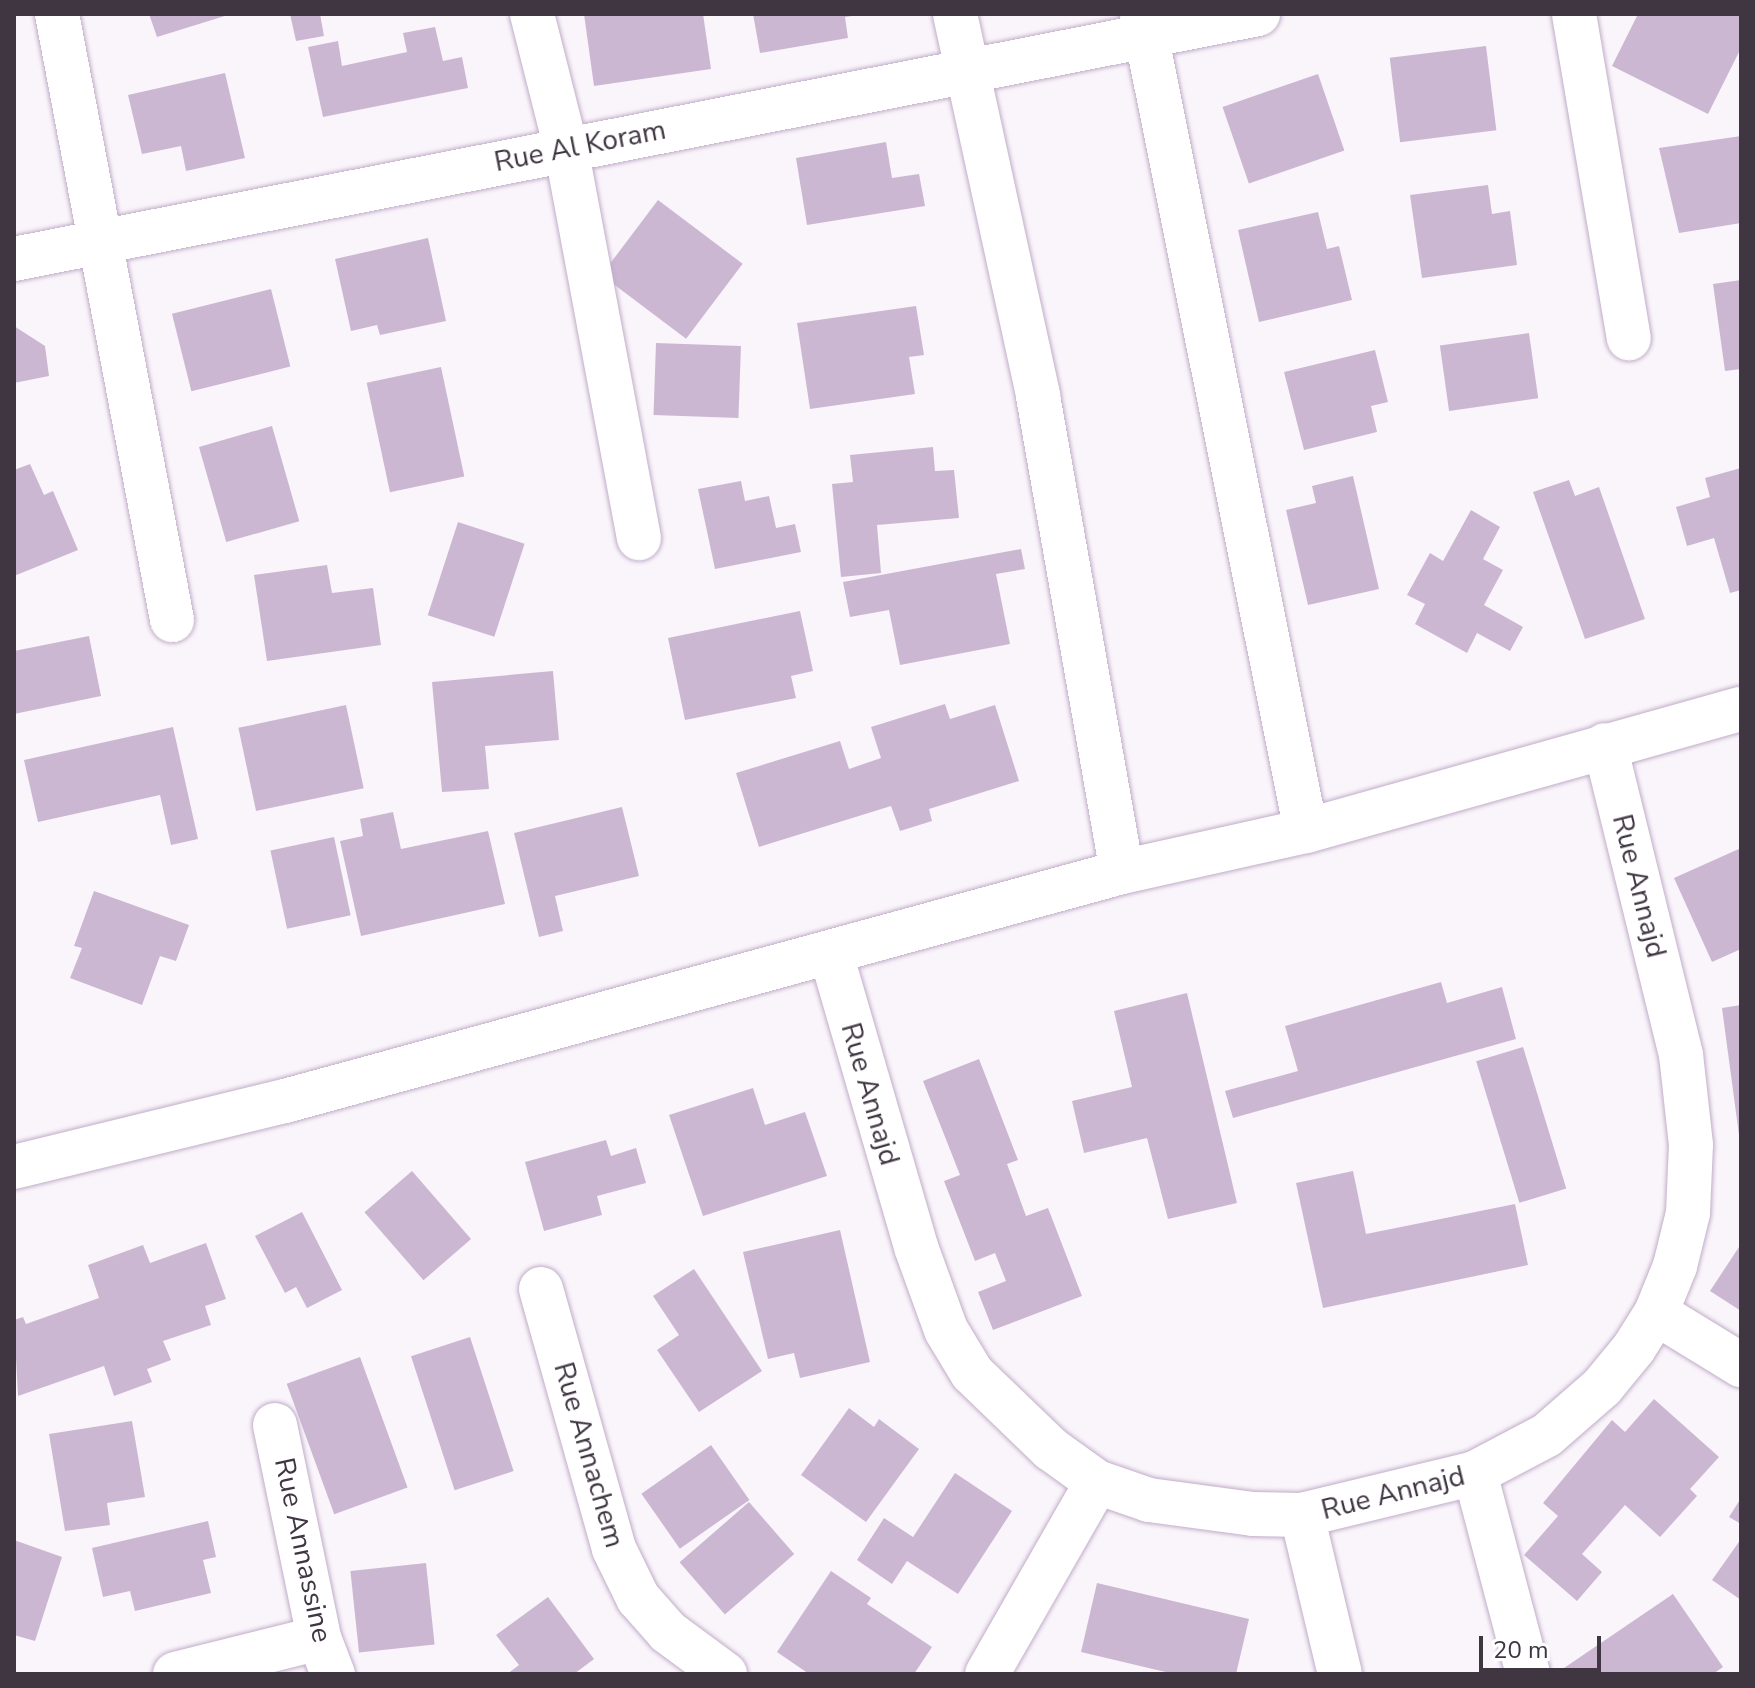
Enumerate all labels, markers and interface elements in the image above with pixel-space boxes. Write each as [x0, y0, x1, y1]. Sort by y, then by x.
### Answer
street label: Rue Al Koram [491, 113, 669, 179]
street label: Rue Annajd [1605, 811, 1673, 961]
street label: Rue Annajd [834, 1019, 906, 1169]
street label: Rue Annachem [546, 1358, 632, 1552]
street label: Rue Annassine [267, 1455, 339, 1645]
street label: Rue Annajd [1318, 1459, 1468, 1527]
scale bar [1483, 1620, 1605, 1670]
text: 20 m [1493, 1634, 1549, 1666]

